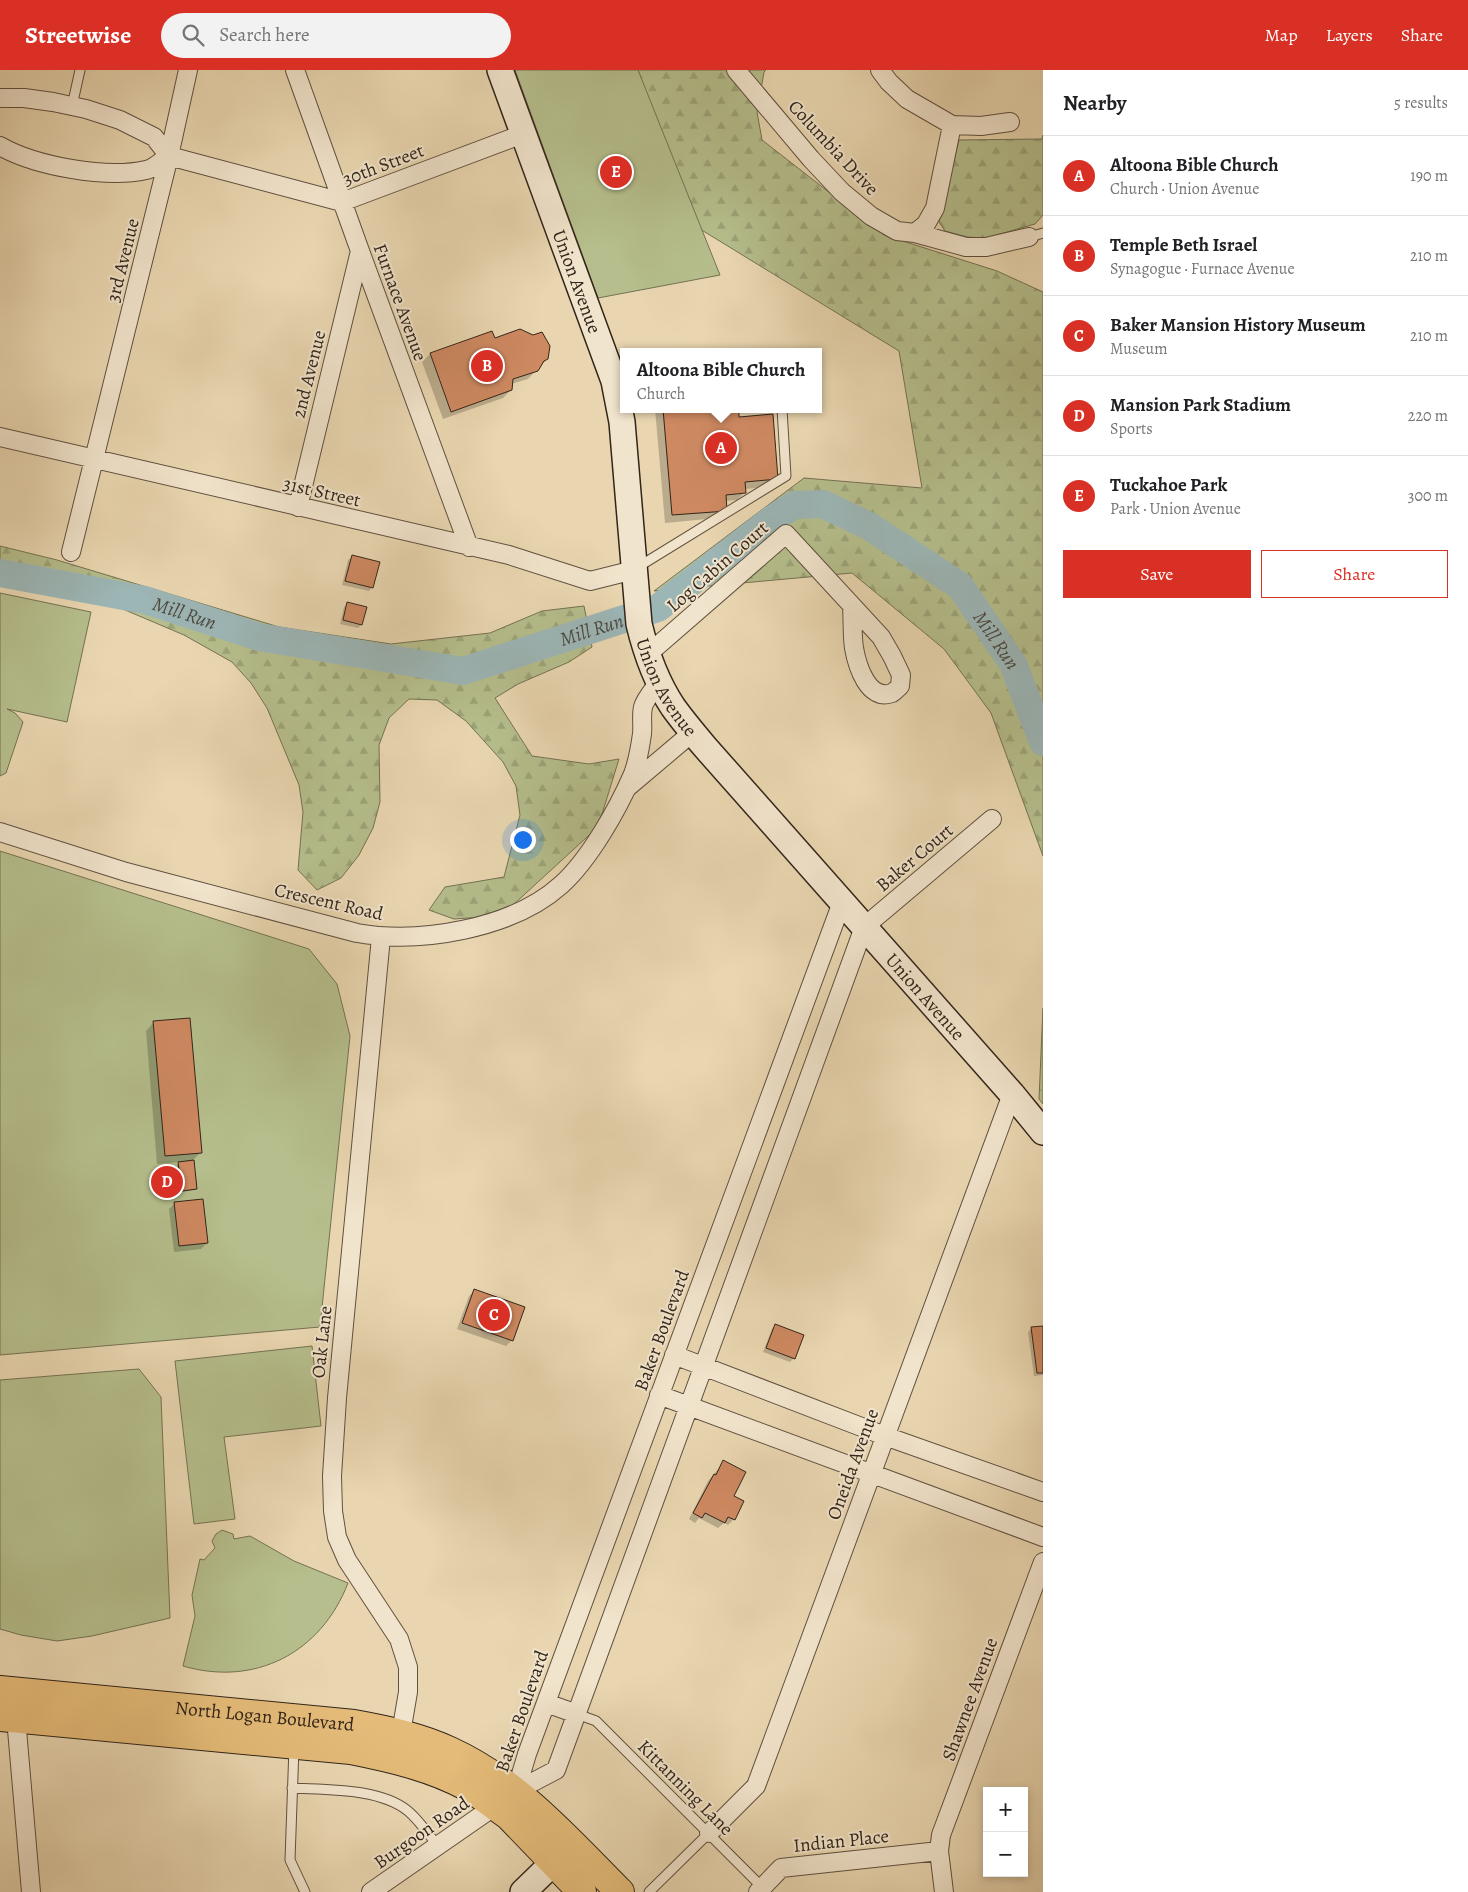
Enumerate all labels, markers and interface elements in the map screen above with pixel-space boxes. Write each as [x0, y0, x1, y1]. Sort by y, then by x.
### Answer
search box [161, 13, 511, 58]
text: Streetwise [25, 19, 131, 51]
icon: search [179, 21, 207, 49]
text: Search here [219, 22, 310, 48]
text: Map [1265, 23, 1298, 47]
text: Layers [1326, 23, 1373, 47]
text: Share [1401, 23, 1443, 47]
text: Nearby [1063, 89, 1126, 117]
text: 5 results [1394, 92, 1448, 114]
street label: Columbia Drive [782, 94, 884, 201]
street label: 30th Street [339, 138, 428, 192]
text: Altoona Bible Church [1110, 152, 1279, 178]
pin: E [600, 153, 632, 191]
text: A [1074, 165, 1084, 187]
text: 190 m [1410, 165, 1448, 187]
text: Church · Union Avenue [1110, 178, 1259, 200]
street label: 3rd Avenue [100, 216, 146, 305]
street label: Union Avenue [546, 226, 607, 337]
text: Temple Beth Israel [1110, 232, 1257, 258]
street label: Furnace Avenue [367, 240, 433, 365]
text: B [1074, 245, 1084, 267]
text: 210 m [1410, 245, 1448, 267]
text: Synagogue · Furnace Avenue [1110, 258, 1295, 280]
text: Baker Mansion History Museum [1110, 312, 1366, 338]
text: C [1074, 325, 1084, 347]
text: 210 m [1410, 325, 1448, 347]
street label: 2nd Avenue [285, 327, 332, 421]
text: Museum [1110, 338, 1167, 360]
pin: B [471, 347, 503, 385]
popup [620, 348, 822, 413]
text: Altoona Bible Church [637, 357, 805, 383]
text: Church [637, 383, 685, 405]
text: Mansion Park Stadium [1110, 392, 1291, 418]
text: D [1073, 405, 1085, 427]
text: 220 m [1408, 405, 1448, 427]
text: Sports [1110, 418, 1153, 440]
pin: A [705, 429, 737, 467]
street label: 31st Street [280, 470, 363, 514]
text: Tuckahoe Park [1110, 472, 1227, 498]
text: E [1074, 485, 1084, 507]
text: 300 m [1408, 485, 1448, 507]
text: Park · Union Avenue [1110, 498, 1241, 520]
street label: Log Cabin Court [661, 515, 774, 618]
button: Save [1063, 550, 1251, 598]
button: Share [1261, 550, 1448, 598]
water label: Mill Run [149, 590, 220, 636]
water label: Mill Run [967, 606, 1026, 675]
water label: Mill Run [556, 607, 627, 653]
street label: Union Avenue [629, 635, 703, 742]
street label: Baker Court [870, 818, 959, 898]
your location [510, 827, 536, 853]
street label: Crescent Road [272, 877, 387, 927]
street label: Union Avenue [879, 948, 971, 1046]
pin: D [151, 1163, 183, 1201]
street label: Baker Boulevard [628, 1265, 696, 1395]
pin: C [478, 1296, 510, 1334]
street label: Oak Lane [305, 1305, 339, 1380]
street label: Oneida Avenue [821, 1405, 885, 1524]
street label: Shawnee Avenue [936, 1634, 1004, 1765]
street label: Baker Boulevard [489, 1646, 555, 1776]
street label: North Logan Boulevard [174, 1695, 356, 1738]
street label: Kittanning Lane [632, 1734, 739, 1841]
map controls [983, 1787, 1028, 1877]
button: + [983, 1787, 1028, 1832]
street label: Burgoon Road [369, 1790, 475, 1875]
street label: Indian Place [792, 1823, 890, 1859]
button: − [983, 1832, 1028, 1877]

